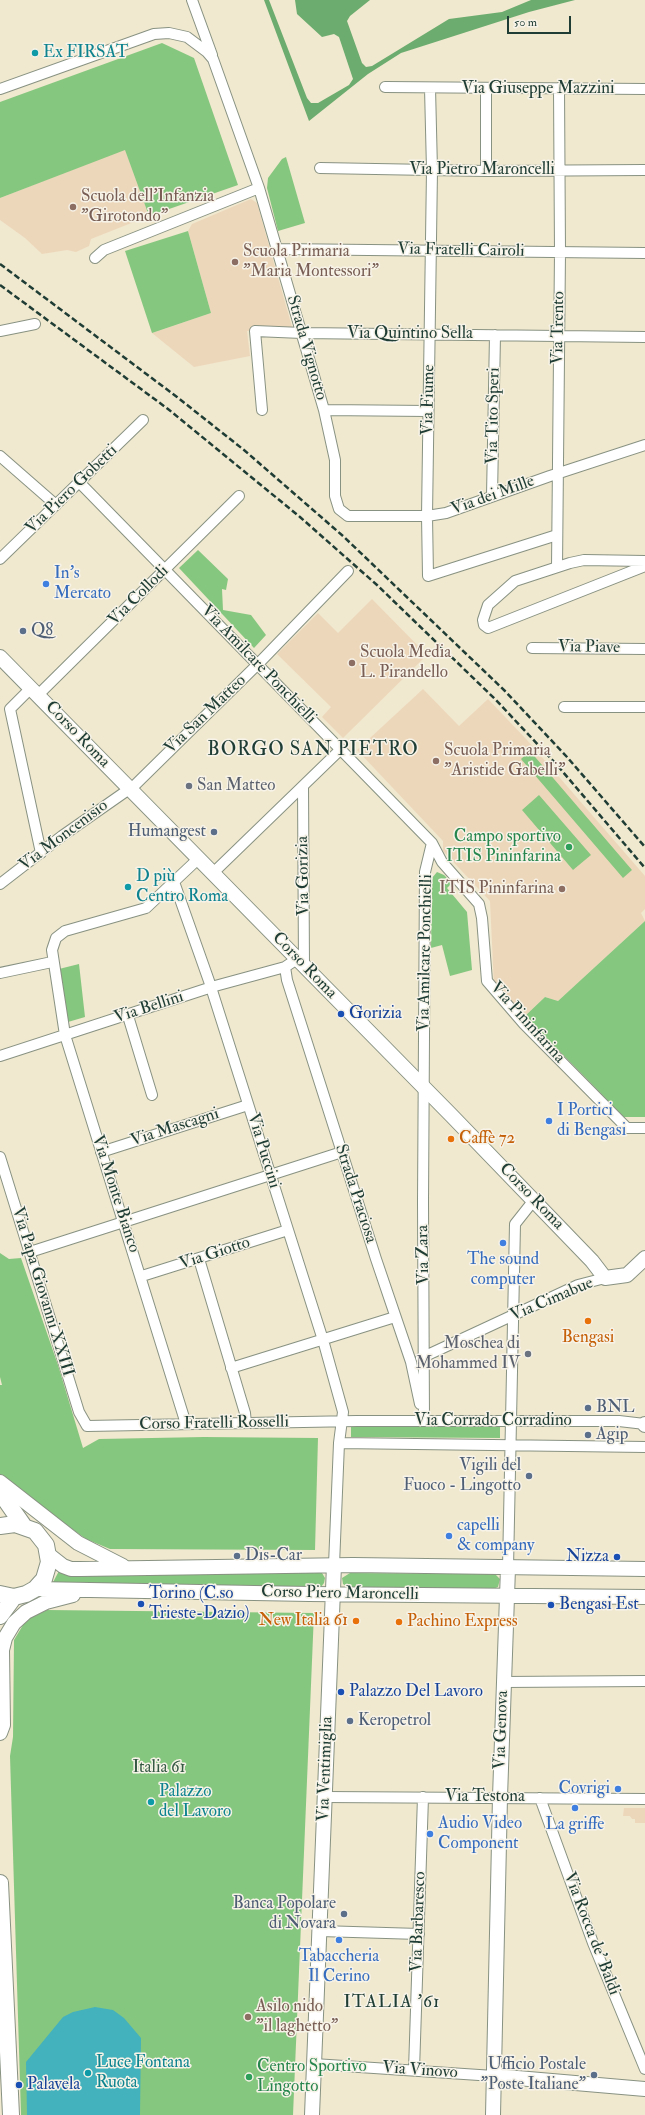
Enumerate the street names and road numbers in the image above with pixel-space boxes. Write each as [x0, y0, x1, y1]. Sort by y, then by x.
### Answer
street label: Via Giuseppe Mazzini [462, 79, 614, 99]
street label: Via Pietro Maroncelli [409, 160, 555, 180]
street label: Via Fratelli Cairoli [397, 240, 525, 262]
street label: Via Trento [548, 291, 570, 365]
street label: Strada Vignotto [281, 293, 331, 403]
street label: Via Quintino Sella [347, 324, 473, 344]
street label: Via Fiume [418, 364, 440, 436]
street label: Via Tito Speri [483, 367, 505, 465]
street label: Via Piero Gobetti [22, 441, 122, 539]
street label: Via dei Mille [448, 471, 538, 521]
street label: Via Collodi [104, 561, 174, 631]
street label: Via Amilcare Ponchielli [196, 601, 320, 729]
street label: Via Piave [558, 637, 620, 659]
street label: Via San Matteo [161, 671, 251, 759]
street label: Corso Roma [40, 697, 114, 773]
street label: Via Moncenisio [16, 796, 112, 876]
street label: Via Gorizia [293, 836, 315, 916]
street label: Via Amilcare Ponchielli [414, 874, 438, 1032]
street label: Corso Roma [267, 928, 341, 1004]
street label: Via Pininfarina [485, 978, 569, 1068]
street label: Via Bellini [112, 987, 186, 1029]
street label: Via Mascagni [128, 1104, 222, 1152]
street label: Via Puccini [242, 1111, 284, 1191]
street label: Via Monte Bianco [86, 1133, 144, 1255]
street label: Strada Praciosa [329, 1142, 381, 1246]
street label: Corso Roma [494, 1159, 568, 1235]
street label: Via Papa Giovanni XXIII [6, 1205, 78, 1379]
street label: Via Zara [413, 1225, 435, 1285]
street label: Via Giotto [177, 1233, 253, 1275]
street label: Via Cimabue [507, 1273, 597, 1327]
street label: Via Corrado Corradino [414, 1411, 572, 1431]
street label: Corso Fratelli Rosselli [139, 1412, 289, 1436]
street label: Corso Piero Maroncelli [261, 1582, 419, 1606]
street label: Via Genova [490, 1690, 514, 1770]
street label: Via Ventimiglia [314, 1716, 338, 1822]
street label: Via Testona [445, 1787, 525, 1807]
street label: Via Rocca de' Baldi [558, 1870, 624, 1998]
street label: Via Barbaresco [407, 1871, 431, 1973]
street label: Via Vinovo [382, 2058, 458, 2084]

